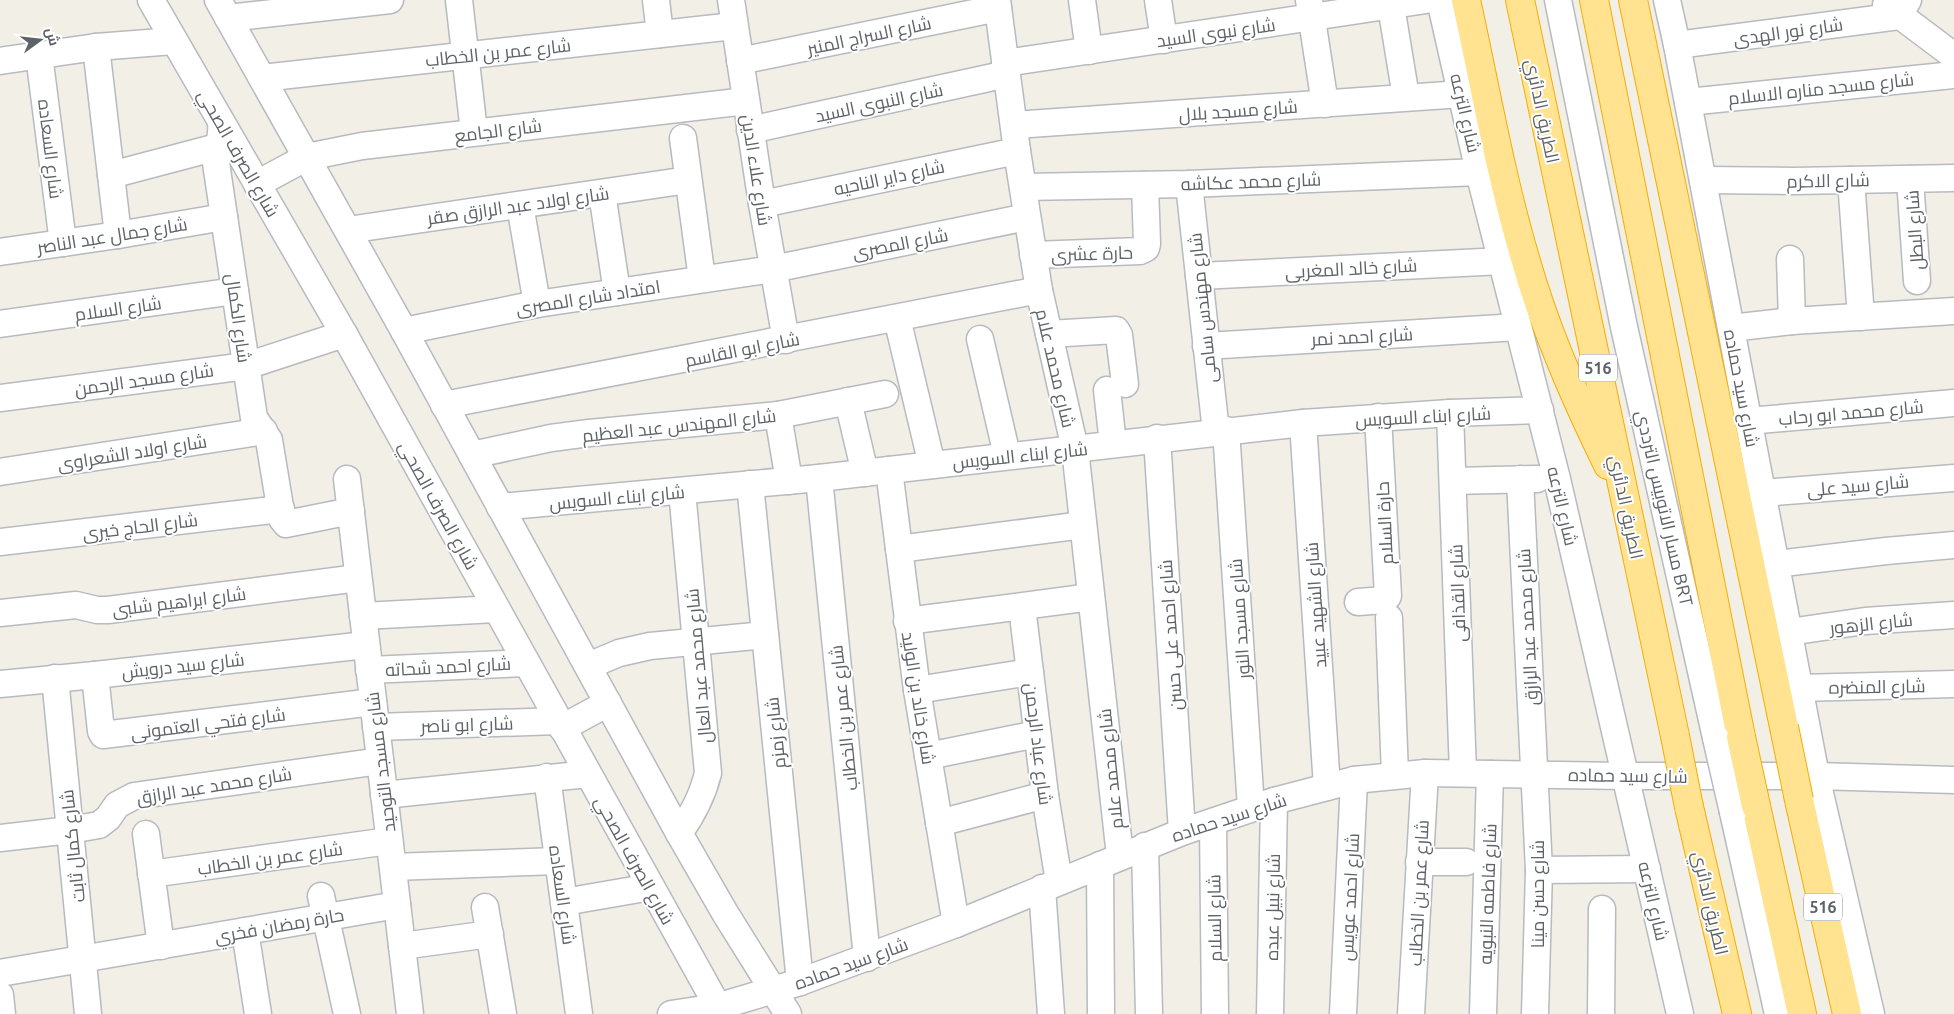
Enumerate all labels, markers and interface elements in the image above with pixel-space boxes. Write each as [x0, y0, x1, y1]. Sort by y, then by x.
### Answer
street label: شارع السراج المنير [804, 12, 934, 61]
street label: شارع نور الهدى [1732, 13, 1845, 52]
street label: شارع نبوى السيد [1155, 14, 1277, 53]
north arrow [15, 15, 65, 65]
text: ش [42, 26, 63, 48]
street label: شارع عمر بن الخطاب [424, 34, 572, 73]
street label: الطريق الدائري [1517, 57, 1564, 166]
street label: شارع مسجد مناره الاسلام [1727, 68, 1915, 111]
street label: شارع الترعه [1444, 72, 1485, 155]
street label: شارع النبوى السيد [813, 79, 945, 128]
street label: شارع الصرف الصحي [190, 86, 284, 223]
street label: شارع مسجد بلال [1178, 96, 1299, 127]
street label: شارع السعاده [32, 98, 67, 200]
street label: شارع علاء الدين [735, 113, 776, 228]
street label: شارع الجامع [453, 115, 543, 148]
street label: شارع داير الناحيه [832, 155, 947, 201]
street label: شارع محمد عكاشه [1180, 169, 1322, 196]
street label: شارع الاكرم [1786, 169, 1870, 194]
street label: شارع اولاد عبد الرازق صقر [425, 182, 611, 231]
street label: شارع البطل [1901, 189, 1930, 271]
street label: شارع جمال عبد الناصر [34, 213, 189, 260]
street label: شارع المصرى [850, 224, 950, 265]
street label: شارع مهندس سامى [1184, 232, 1223, 384]
street label: حارة عشرى [1051, 242, 1133, 266]
street label: شارع خالد المغربى [1284, 255, 1418, 284]
street label: شارع الكمال [220, 272, 255, 364]
street label: امتداد شارع المصرى [514, 276, 662, 321]
street label: شارع السلام [73, 292, 163, 327]
street label: شارع محمد علام [1030, 307, 1079, 430]
street label: شارع احمد نمر [1310, 323, 1414, 352]
street label: شارع سيد حماده [1718, 327, 1763, 449]
street label: شارع ابو القاسم [683, 328, 802, 373]
road number: 516 [1579, 354, 1617, 382]
street label: شارع مسجد الرحمن [73, 359, 215, 402]
street label: شارع محمد ابو رحاب [1778, 396, 1925, 431]
street label: شارع ابناء السويس [1355, 402, 1492, 433]
street label: شارع المهندس عبد العظيم [581, 405, 777, 448]
street label: مسار الاتوبيس الترددي BRT [1628, 408, 1697, 609]
street label: شارع اولاد الشعراوى [56, 430, 209, 477]
street label: شارع الصرف الصحي [391, 437, 483, 575]
street label: شارع ابناء السويس [951, 438, 1089, 475]
street label: الطريق الدائري [1601, 453, 1648, 562]
street label: شارع الترعه [1541, 465, 1582, 548]
street label: شارع سيد على [1806, 471, 1910, 502]
street label: شارع ابناء السويس [548, 481, 686, 516]
street label: حارة السلام [1372, 481, 1399, 565]
street label: شارع الحاج خيرى [81, 509, 199, 546]
street label: شارع الشهيد عبيد [1301, 541, 1332, 669]
street label: شارع القذافى [1445, 544, 1472, 642]
street label: شارع محمد عبد الرازق [1513, 548, 1544, 706]
street label: شارع مسجد النور [1225, 558, 1256, 681]
street label: شارع احمد على حسن [1155, 559, 1188, 711]
street label: شارع ابراهيم شلبى [111, 583, 248, 622]
street label: شارع محمد عبد العال [681, 587, 718, 744]
street label: شارع الزهور [1827, 609, 1914, 640]
street label: شارع خالد بن الوليد [896, 630, 939, 766]
street label: شارع عمر بن الخطاب [825, 644, 864, 792]
street label: شارع سيد درويش [121, 649, 246, 684]
street label: شارع احمد شحاته [385, 653, 512, 682]
street label: شارع المنضره [1828, 675, 1926, 700]
street label: شارع عباد الرحمن [1019, 682, 1056, 807]
street label: شارع مسجد التوحيد [361, 690, 401, 833]
street label: شارع زمزم [761, 696, 792, 770]
street label: شارع فتحي العتمونى [129, 704, 287, 747]
street label: شارع محمد علام [1094, 707, 1129, 830]
street label: شارع ابو ناصر [419, 712, 514, 739]
street label: شارع محمد عبد الرازق [135, 763, 294, 810]
street label: شارع سيد حماده [1568, 764, 1688, 789]
street label: شارع كمال ثابت [56, 788, 91, 903]
street label: شارع سيد حماده [1169, 789, 1290, 848]
street label: شارع الصرف الصحي [587, 792, 679, 930]
street label: شارع عمر بن الخطاب [1404, 819, 1435, 967]
street label: شارع فاطمه النبويه [1475, 823, 1502, 965]
street label: شارع احمد عويس [1336, 833, 1365, 962]
street label: شارع عمر بن الخطاب [196, 838, 344, 881]
street label: شارع حسن مينا [1527, 840, 1550, 948]
street label: شارع السعاده [543, 844, 580, 946]
street label: الطريق الدائري [1684, 849, 1733, 958]
street label: شارع نبيل عبده [1261, 853, 1286, 961]
street label: شارع الترعه [1632, 860, 1673, 943]
street label: شارع السلام [1203, 874, 1228, 962]
road number: 516 [1804, 894, 1842, 920]
street label: حارة رمضان فخري [213, 904, 346, 951]
street label: شارع سيد حماده [791, 933, 912, 996]

